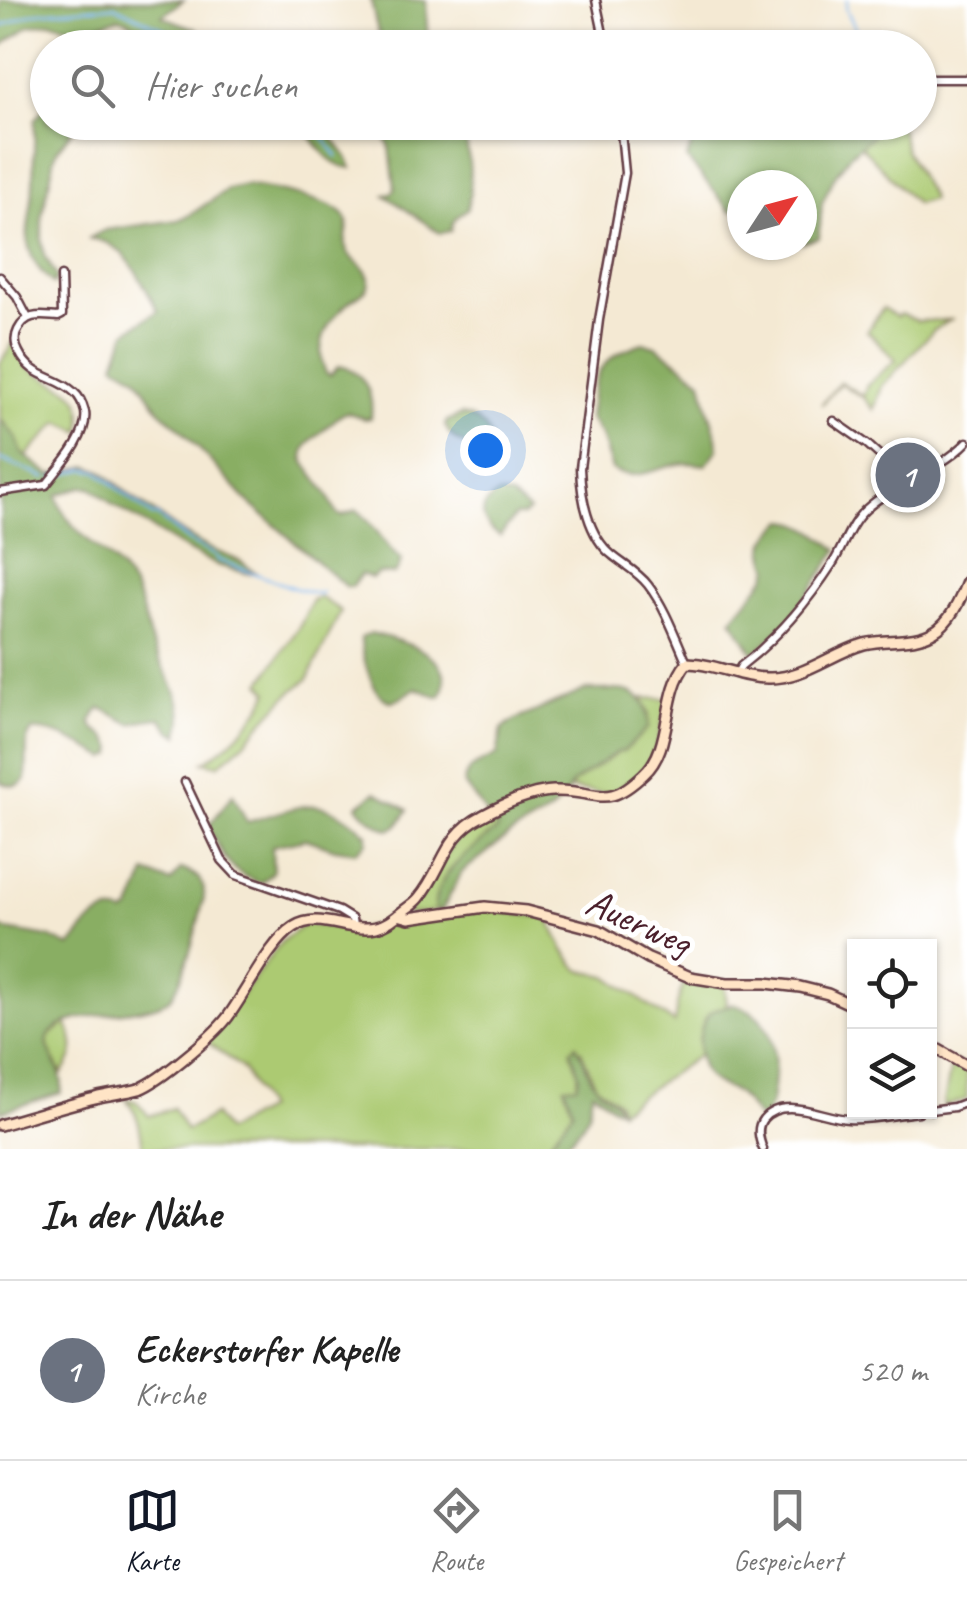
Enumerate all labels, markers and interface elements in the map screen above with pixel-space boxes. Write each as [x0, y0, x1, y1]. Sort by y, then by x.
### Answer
search box [30, 30, 937, 140]
icon: search [65, 58, 120, 113]
text: Hier suchen [145, 62, 297, 109]
north arrow [727, 170, 817, 260]
your location [460, 425, 511, 476]
pin: 1 [876, 438, 940, 512]
street label: Auerweg [578, 877, 701, 968]
map controls [847, 939, 937, 1119]
button: locate [847, 939, 937, 1029]
button: layers [847, 1029, 937, 1119]
text: In der Nähe [40, 1188, 221, 1241]
text: Eckerstorfer Kapelle [135, 1326, 398, 1373]
text: 1 [65, 1350, 80, 1391]
text: 520 m [858, 1350, 927, 1391]
text: Kirche [135, 1373, 205, 1414]
tab: Karte [125, 1483, 180, 1578]
tab: Route [429, 1483, 484, 1578]
tab: Gespeichert [733, 1483, 842, 1578]

